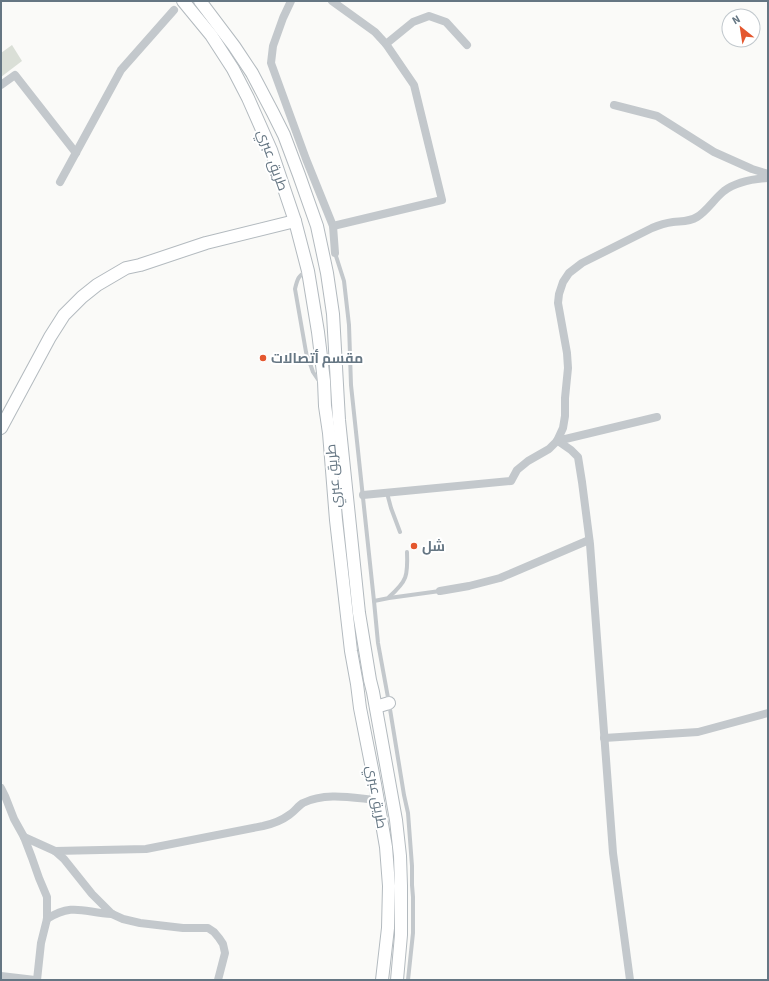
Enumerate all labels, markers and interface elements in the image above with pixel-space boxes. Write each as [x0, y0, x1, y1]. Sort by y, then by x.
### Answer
north arrow [721, 8, 761, 48]
text: N [729, 11, 743, 28]
street label: طريق عبري [251, 127, 292, 194]
place label: مقسم أتصالات [271, 349, 363, 369]
marker: مقسم أتصالات [258, 353, 268, 363]
street label: طريق عبري [321, 443, 348, 509]
place label: شل [422, 537, 445, 557]
marker: شل [409, 541, 419, 551]
street label: طريق عبري [360, 764, 391, 831]

